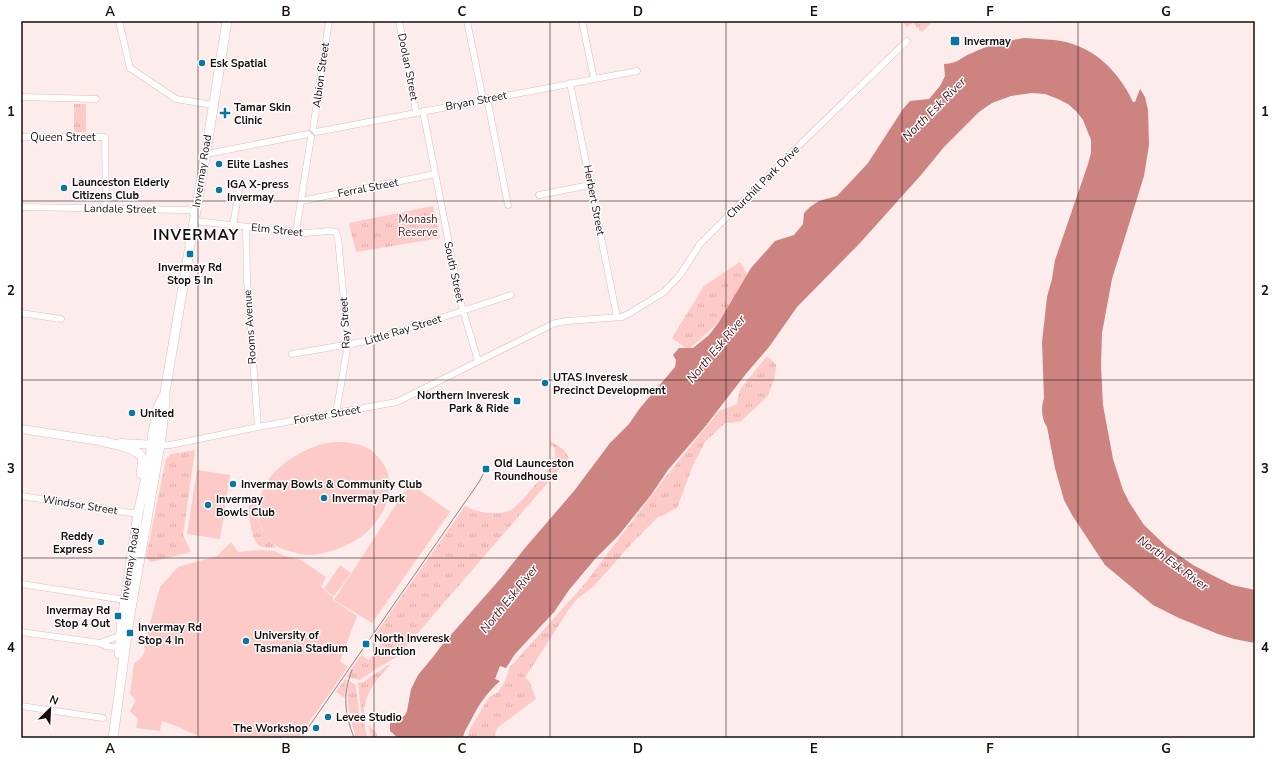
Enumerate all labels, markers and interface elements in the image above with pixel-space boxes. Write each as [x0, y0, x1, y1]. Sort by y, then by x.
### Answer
text: A [105, 3, 115, 21]
text: B [282, 3, 291, 21]
text: C [458, 3, 467, 21]
text: D [633, 3, 643, 21]
text: E [810, 3, 818, 21]
text: F [986, 3, 994, 21]
text: G [1161, 3, 1171, 21]
street label: Doolan Street [394, 32, 422, 102]
place label: Invermay [964, 34, 1011, 49]
marker: Invermay [949, 35, 961, 47]
street label: Albion Street [309, 41, 333, 108]
place label: Esk Spatial [210, 56, 267, 71]
marker: Esk Spatial [197, 58, 207, 68]
water label: North Esk River [899, 73, 970, 144]
street label: Bryan Street [444, 88, 508, 114]
place label: Tamar Skin Clinic [234, 100, 291, 128]
text: 1 [7, 103, 15, 121]
text: 1 [1261, 103, 1269, 121]
marker: Tamar Skin Clinic [219, 107, 231, 119]
street label: Queen Street [30, 130, 96, 145]
street label: Invermay Road [189, 133, 215, 209]
street label: Churchill Park Drive [723, 142, 803, 222]
place label: Elite Lashes [227, 157, 288, 172]
marker: Elite Lashes [214, 159, 224, 169]
street label: Herbert Street [580, 164, 608, 237]
place label: Launceston Elderly Citizens Club [72, 175, 170, 203]
street label: Ferral Street [336, 175, 400, 201]
place label: IGA X-press Invermay [227, 177, 289, 205]
marker: Launceston Elderly Citizens Club [59, 183, 69, 193]
marker: IGA X-press Invermay [214, 185, 224, 195]
street label: Landale Street [84, 201, 156, 217]
park label: Monash Reserve [398, 212, 438, 240]
street label: Elm Street [250, 220, 304, 240]
district label: INVERMAY [153, 225, 239, 245]
street label: South Street [440, 240, 468, 304]
marker: Invermay Rd Stop 5 In [185, 249, 195, 259]
place label: Invermay Rd Stop 5 In [158, 260, 222, 288]
text: 2 [7, 282, 15, 300]
text: 2 [1261, 282, 1269, 300]
street label: Rooms Avenue [240, 289, 260, 365]
street label: Ray Street [336, 297, 354, 349]
street label: Little Ray Street [363, 311, 443, 349]
water label: North Esk River [683, 311, 749, 386]
place label: UTAS Inveresk Precinct Development [553, 370, 666, 398]
marker: UTAS Inveresk Precinct Development [540, 378, 550, 388]
place label: Northern Inveresk Park & Ride [417, 388, 510, 416]
marker: Northern Inveresk Park & Ride [512, 396, 522, 406]
street label: Forster Street [292, 402, 362, 428]
place label: United [140, 406, 174, 421]
marker: United [127, 408, 137, 418]
place label: Old Launceston Roundhouse [494, 456, 574, 484]
text: 3 [7, 460, 15, 478]
text: 3 [1261, 460, 1269, 478]
marker: Old Launceston Roundhouse [481, 464, 491, 474]
place label: Invermay Bowls & Community Club [241, 477, 422, 492]
marker: Invermay Bowls & Community Club [228, 479, 238, 489]
place label: Invermay Park [332, 491, 406, 506]
street label: Windsor Street [42, 492, 119, 518]
place label: Invermay Bowls Club [216, 492, 275, 520]
marker: Invermay Park [319, 493, 329, 503]
marker: Invermay Bowls Club [203, 500, 213, 510]
street label: Invermay Road [117, 526, 143, 602]
place label: Reddy Express [53, 529, 93, 557]
water label: North Esk River [1134, 532, 1212, 594]
marker: Reddy Express [96, 537, 106, 547]
water label: North Esk River [476, 561, 542, 637]
place label: Invermay Rd Stop 4 Out [46, 603, 111, 631]
marker: Invermay Rd Stop 4 Out [113, 611, 123, 621]
place label: Invermay Rd Stop 4 In [138, 620, 202, 648]
marker: Invermay Rd Stop 4 In [125, 628, 135, 638]
place label: University of Tasmania Stadium [254, 628, 348, 656]
place label: North Inveresk Junction [373, 631, 450, 659]
marker: University of Tasmania Stadium [241, 636, 251, 646]
text: 4 [7, 639, 15, 657]
marker: North Inveresk Junction [361, 639, 371, 649]
text: 4 [1261, 639, 1269, 657]
north arrow [30, 689, 70, 729]
text: N [47, 692, 61, 709]
place label: Levee Studio [336, 710, 402, 725]
marker: Levee Studio [323, 712, 333, 722]
place label: The Workshop [233, 721, 308, 736]
marker: The Workshop [311, 723, 321, 733]
text: A [105, 740, 115, 758]
text: B [282, 740, 291, 758]
text: C [458, 740, 467, 758]
text: D [633, 740, 643, 758]
text: E [810, 740, 818, 758]
text: F [986, 740, 994, 758]
text: G [1161, 740, 1171, 758]

